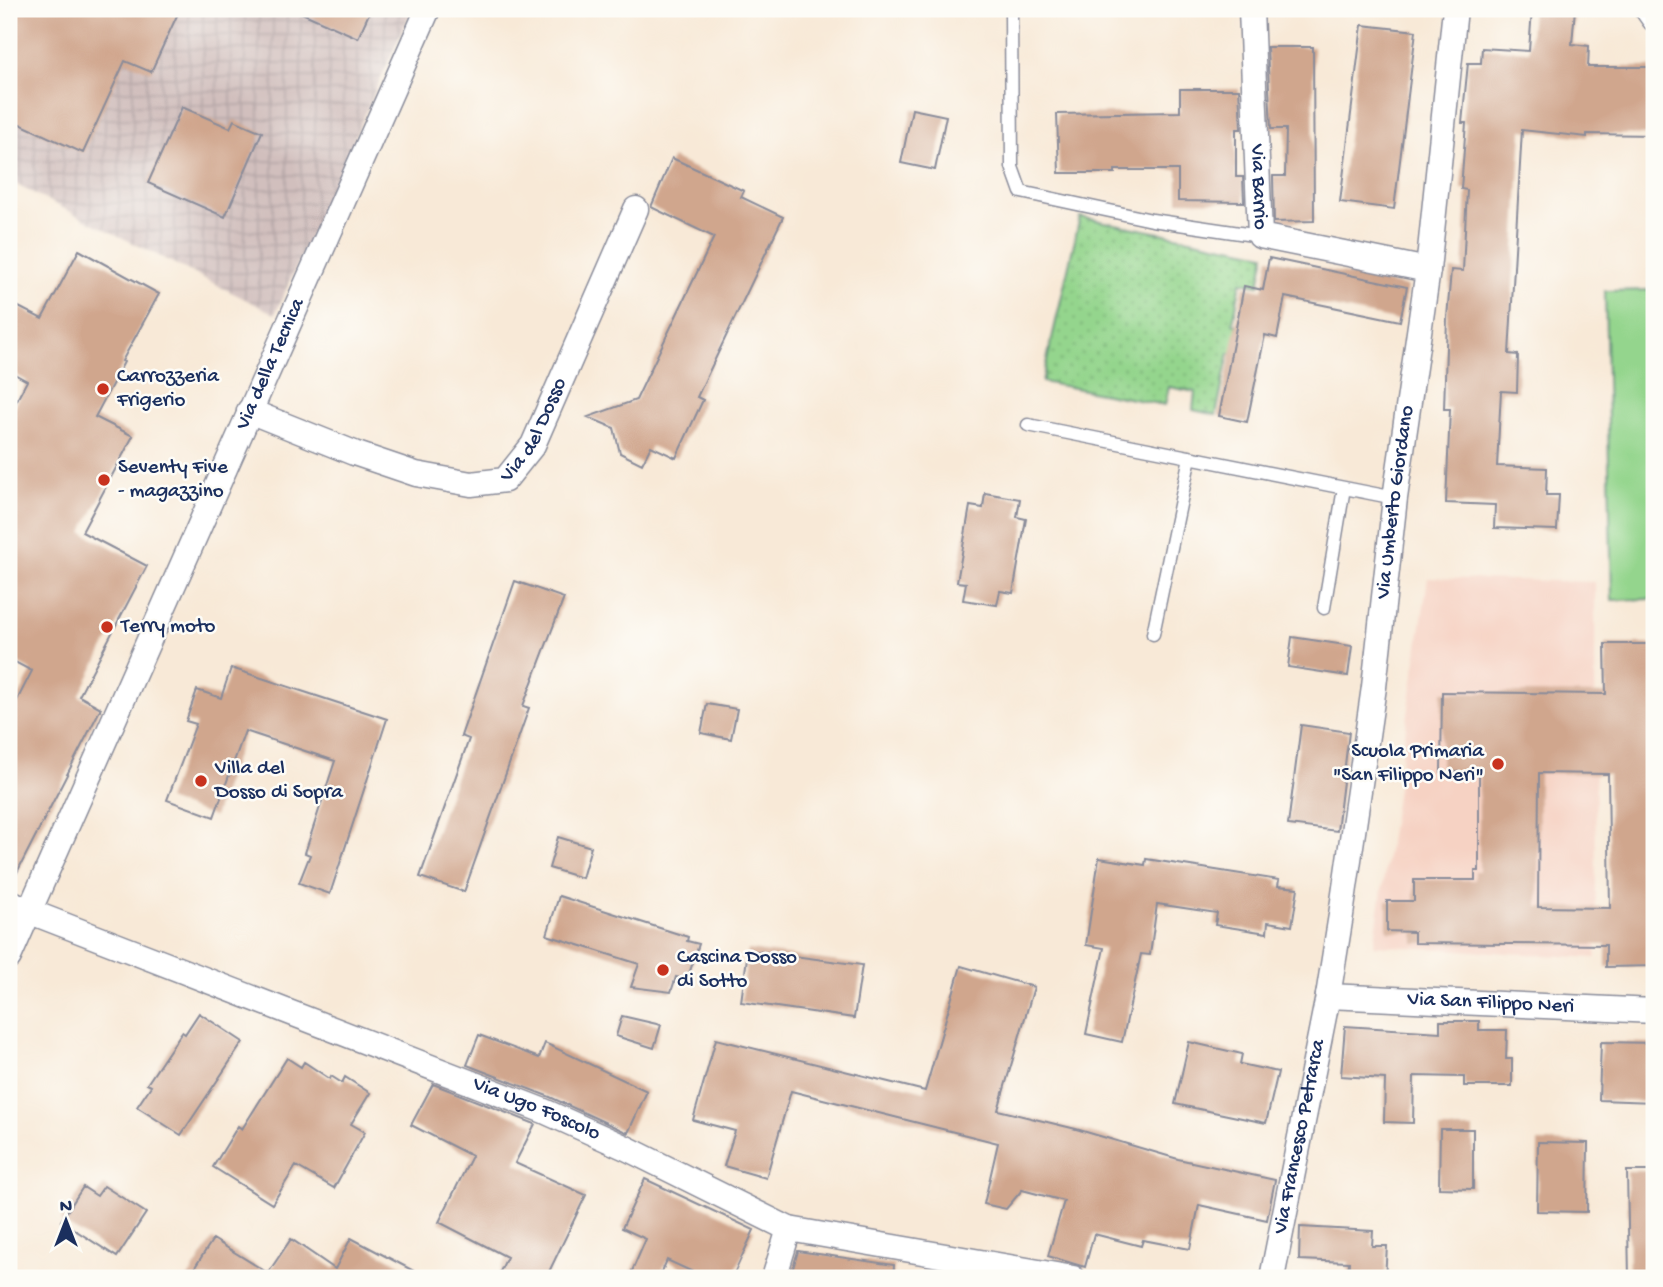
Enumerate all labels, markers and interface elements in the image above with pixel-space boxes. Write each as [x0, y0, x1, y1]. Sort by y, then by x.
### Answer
street label: Via Barrio [1244, 143, 1272, 230]
street label: Via della Tecnica [231, 293, 312, 435]
place label: Carrozzeria Frigerio [116, 365, 220, 414]
street label: Via del Dosso [495, 374, 573, 489]
marker: Carrozzeria Frigerio [95, 381, 111, 397]
street label: Via Umberto Giordano [1371, 404, 1421, 601]
place label: Seventy Five - magazzino [118, 456, 229, 505]
marker: Seventy Five - magazzino [96, 472, 112, 488]
place label: Terry moto [120, 615, 215, 640]
marker: Terry moto [99, 619, 115, 635]
place label: Scuola Primaria "San Filippo Neri" [1333, 740, 1485, 789]
marker: Scuola Primaria "San Filippo Neri" [1490, 756, 1506, 772]
place label: Villa del Dosso di Sopra [213, 757, 344, 806]
marker: Villa del Dosso di Sopra [193, 773, 209, 789]
place label: Cascina Dosso di Sotto [677, 946, 797, 995]
marker: Cascina Dosso di Sotto [655, 962, 671, 978]
street label: Via San Filippo Neri [1406, 987, 1575, 1020]
street label: Via Francesco Petrarca [1268, 1036, 1332, 1237]
street label: Via Ugo Foscolo [468, 1072, 604, 1147]
north arrow [32, 1186, 102, 1256]
text: N [60, 1196, 72, 1219]

